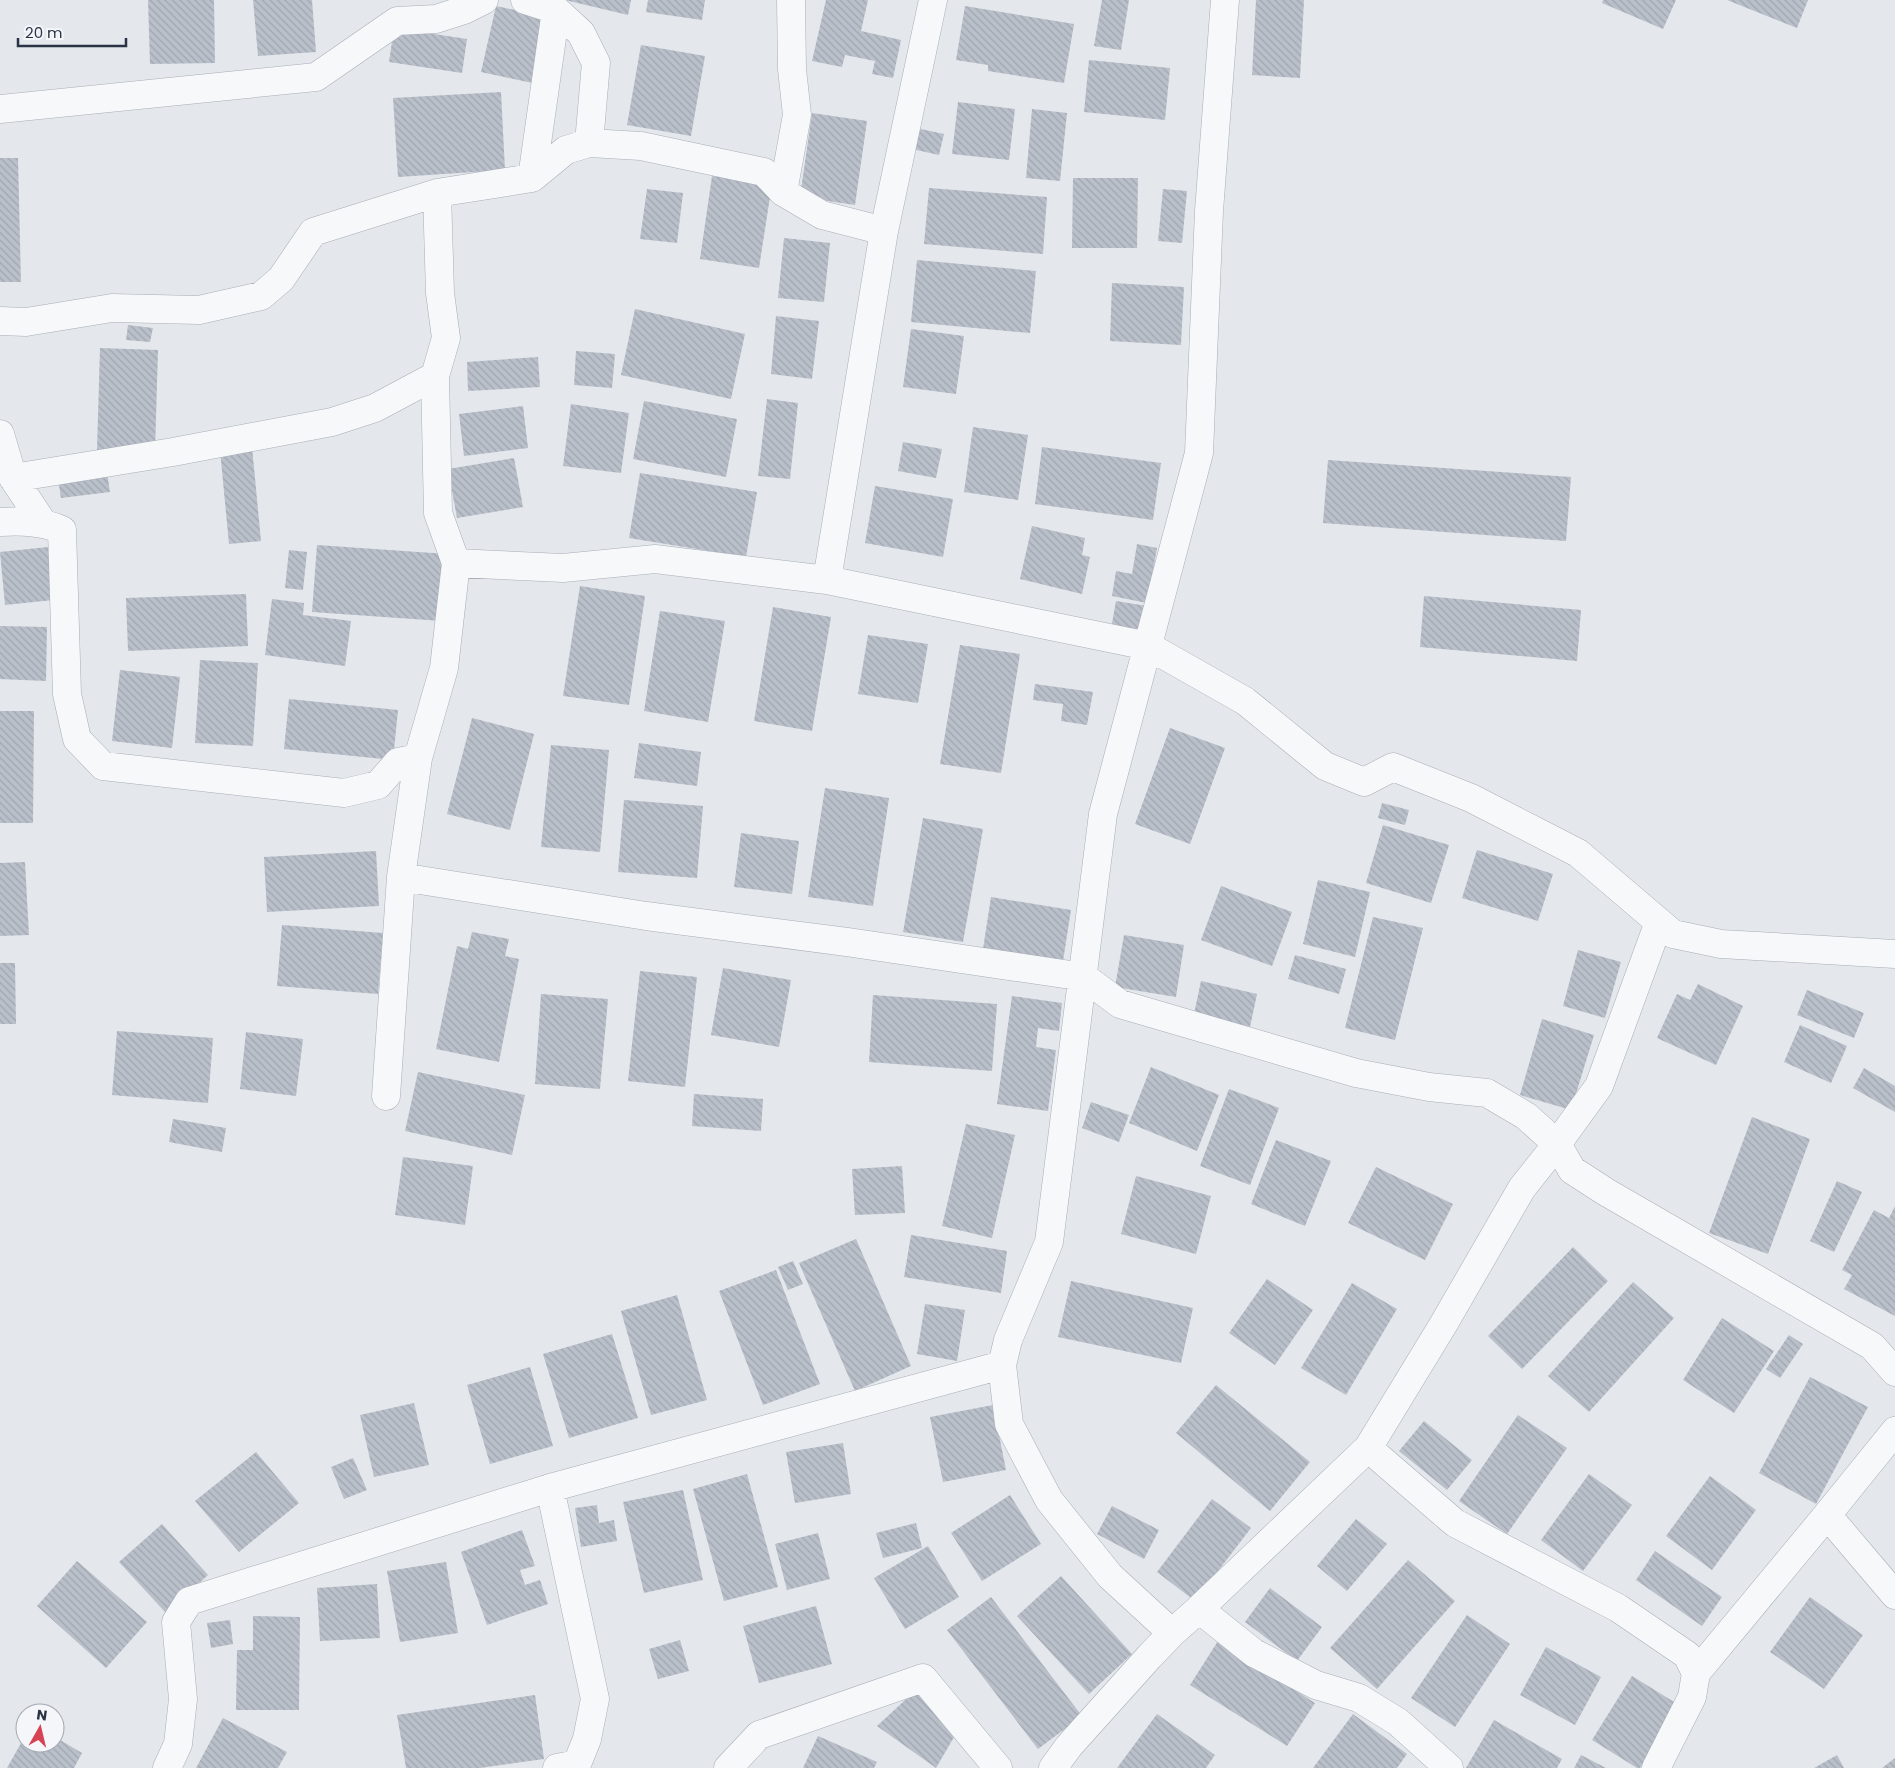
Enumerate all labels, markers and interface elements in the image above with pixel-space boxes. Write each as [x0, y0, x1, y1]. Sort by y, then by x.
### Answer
scale bar [18, 15, 125, 47]
text: 20 m [25, 22, 63, 43]
north arrow [15, 1703, 65, 1753]
text: N [35, 1704, 48, 1726]

